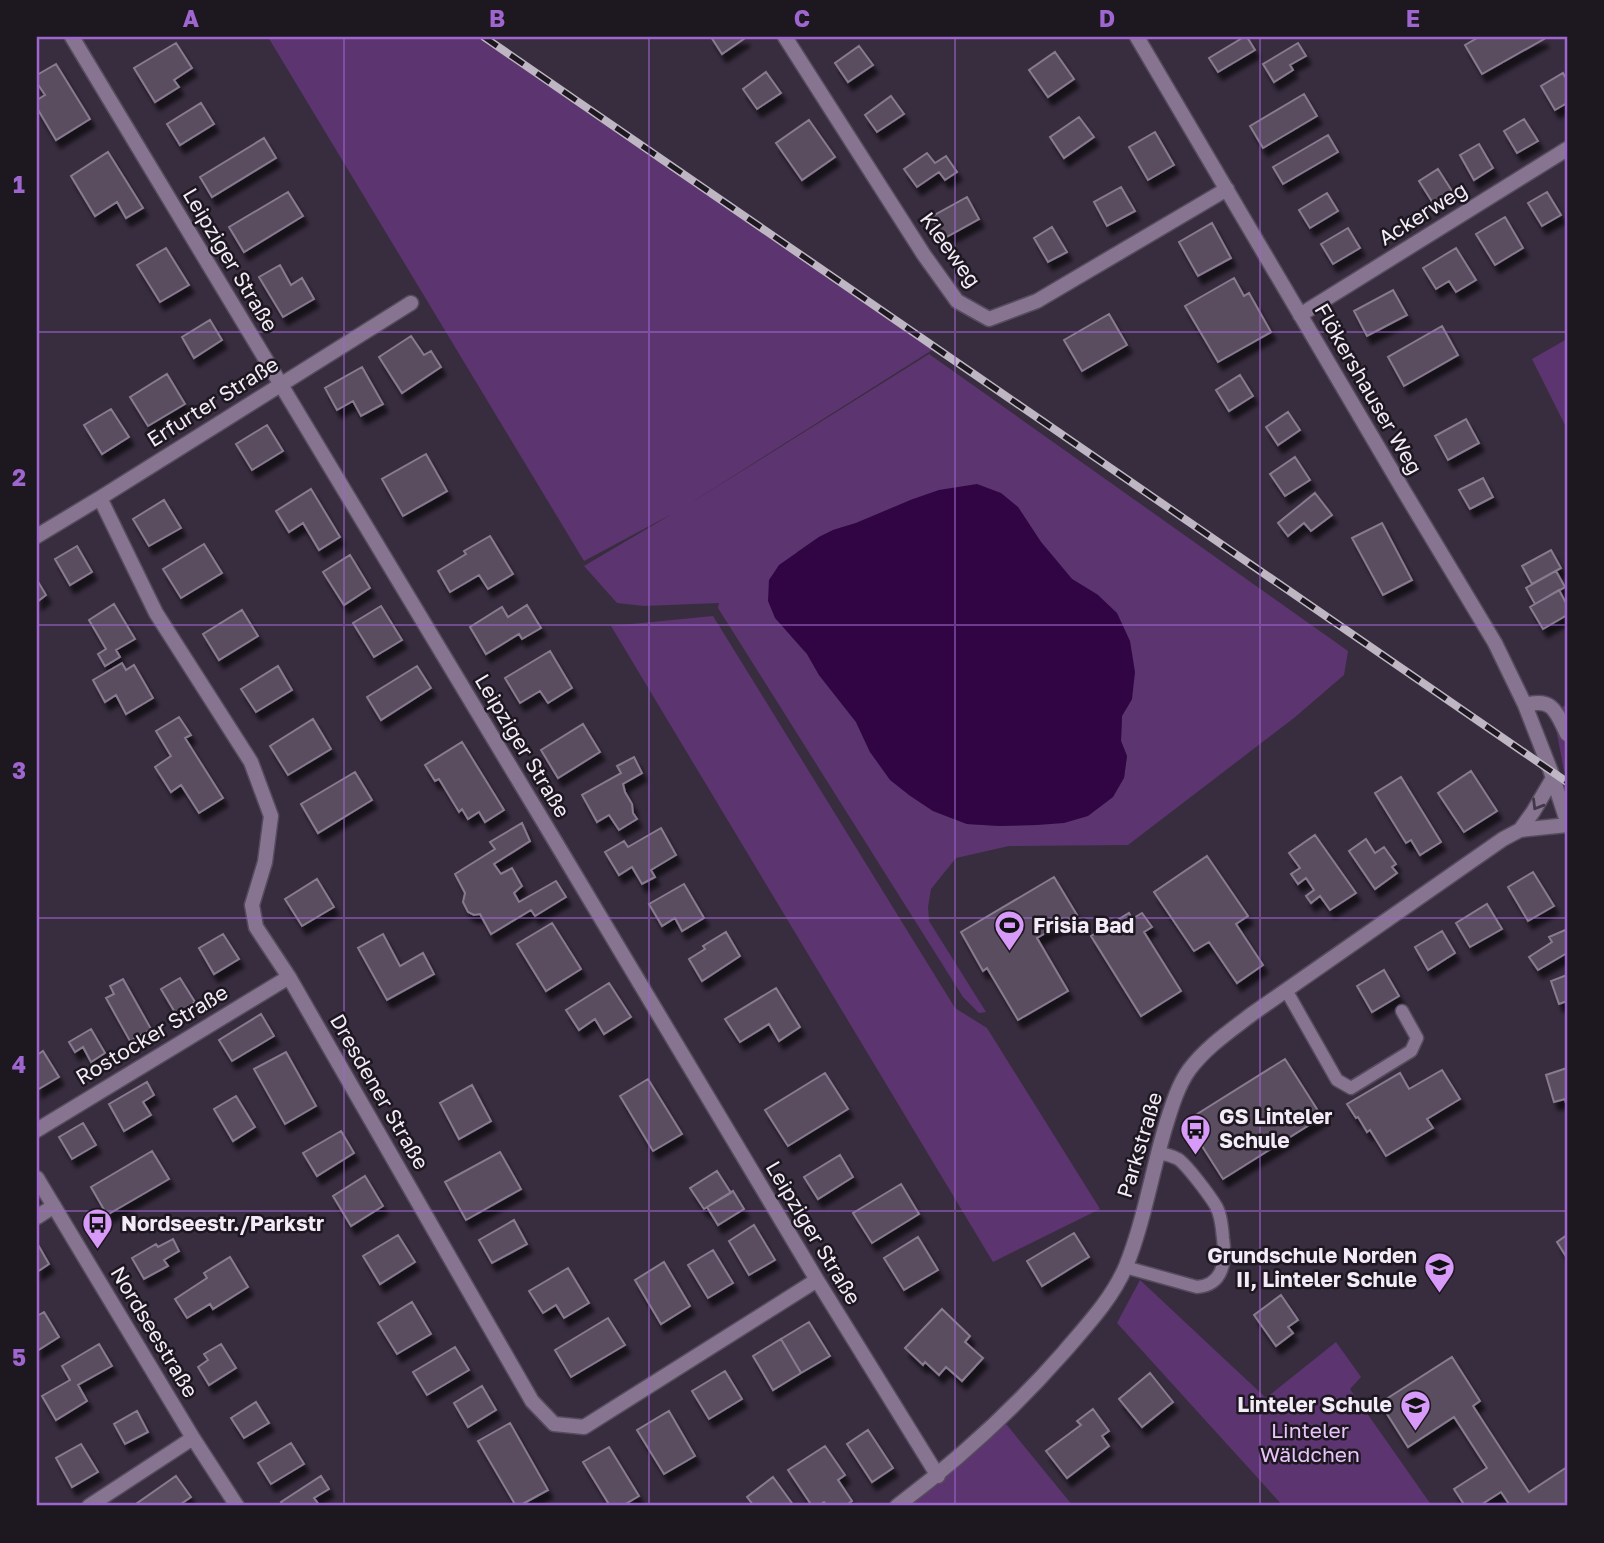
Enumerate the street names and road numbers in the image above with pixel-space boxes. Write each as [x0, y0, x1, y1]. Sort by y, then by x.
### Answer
street label: Ackerweg [1373, 176, 1472, 251]
street label: Leipziger Straße [178, 183, 284, 336]
street label: Kleeweg [915, 207, 987, 292]
street label: Flökershauser Weg [1309, 298, 1428, 479]
street label: Erfurter Straße [142, 350, 283, 452]
street label: Leipziger Straße [470, 669, 576, 822]
street label: Rostocker Straße [71, 978, 232, 1090]
street label: Dresdener Straße [325, 1009, 435, 1174]
street label: Parkstraße [1111, 1089, 1167, 1201]
street label: Leipziger Straße [761, 1156, 867, 1309]
street label: Nordseestraße [105, 1261, 204, 1402]

